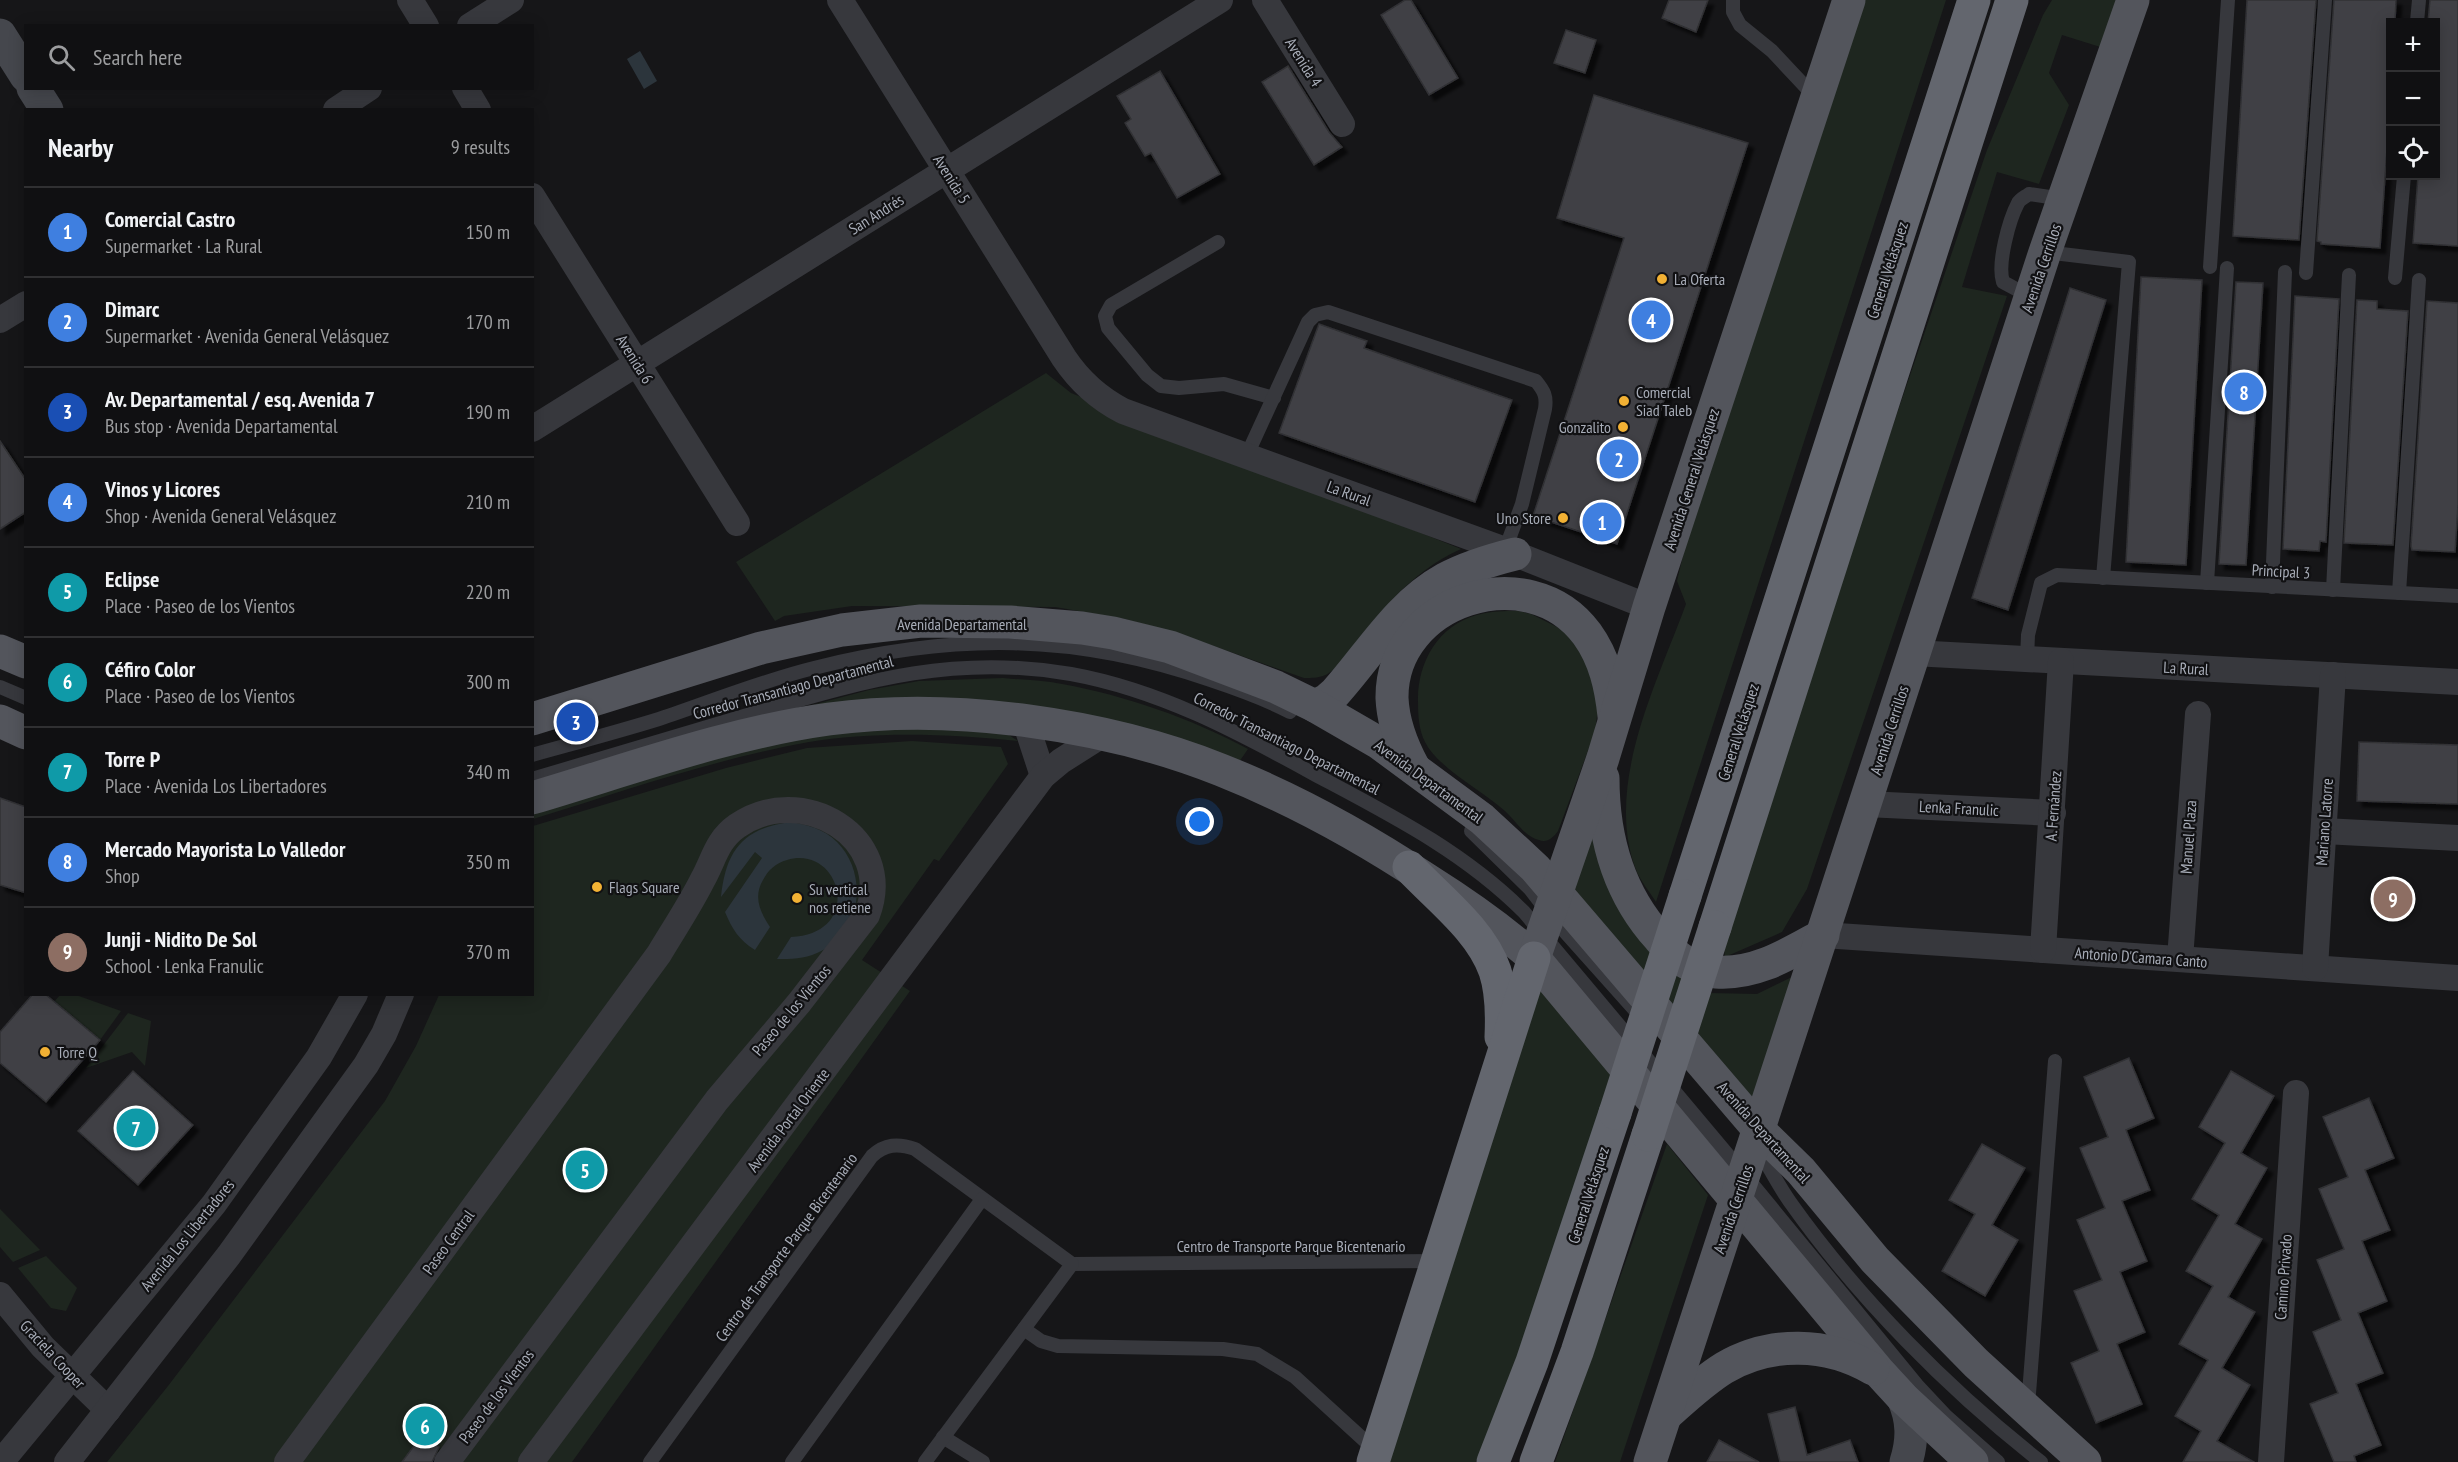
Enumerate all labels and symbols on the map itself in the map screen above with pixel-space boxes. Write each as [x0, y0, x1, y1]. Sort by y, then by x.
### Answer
street label: Avenida 4 [1281, 34, 1327, 90]
street label: Avenida 5 [929, 151, 975, 207]
street label: San Andrés [845, 189, 907, 239]
street label: General Velásquez [1862, 219, 1912, 321]
street label: Avenida Cerrillos [2016, 221, 2066, 315]
place label: La Oferta [1674, 269, 1725, 289]
marker: La Oferta [1655, 272, 1669, 286]
pin: 4 [1632, 298, 1670, 342]
street label: Avenida 6 [612, 331, 658, 387]
pin: 8 [2224, 370, 2264, 414]
place label: Comercial Siad Taleb [1636, 382, 1692, 420]
marker: Comercial Siad Taleb [1617, 394, 1631, 408]
street label: Avenida General Velásquez [1659, 405, 1723, 552]
place label: Gonzalito [1559, 417, 1611, 437]
marker: Gonzalito [1616, 420, 1630, 434]
pin: 2 [1600, 436, 1638, 482]
street label: La Rural [1324, 476, 1374, 510]
pin: 1 [1582, 500, 1622, 544]
place label: Uno Store [1496, 508, 1551, 528]
marker: Uno Store [1556, 511, 1570, 525]
street label: Principal 3 [2251, 559, 2311, 583]
street label: Avenida Departamental [897, 614, 1027, 634]
street label: Corredor Transantiago Departamental [691, 651, 896, 723]
street label: La Rural [2163, 657, 2209, 679]
street label: General Velásquez [1713, 681, 1763, 783]
street label: Avenida Cerrillos [1865, 683, 1913, 777]
street label: Corredor Transantiago Departamental [1190, 687, 1384, 799]
pin: 3 [556, 700, 596, 744]
street label: Avenida Departamental [1371, 735, 1488, 827]
street label: A. Fernández [2041, 770, 2065, 842]
street label: Mariano Latorre [2311, 778, 2337, 866]
street label: Lenka Franulic [1919, 796, 2000, 820]
street label: Manuel Plaza [2175, 799, 2201, 875]
your location [1185, 807, 1214, 836]
pin: 9 [2374, 876, 2412, 922]
place label: Flags Square [609, 877, 680, 897]
place label: Su vertical nos retiene [809, 879, 871, 917]
marker: Flags Square [590, 880, 604, 894]
marker: Su vertical nos retiene [790, 891, 804, 905]
street label: Antonio D'Camara Canto [2074, 942, 2208, 972]
street label: Paseo de los Vientos [747, 960, 835, 1060]
place label: Torre Q [57, 1042, 98, 1062]
marker: Torre Q [38, 1045, 52, 1059]
street label: Avenida Portal Oriente [743, 1064, 833, 1176]
street label: Avenida Departamental [1713, 1077, 1815, 1187]
pin: 7 [116, 1106, 156, 1150]
street label: General Velásquez [1563, 1144, 1613, 1246]
pin: 5 [566, 1148, 604, 1192]
street label: Centro de Transporte Parque Bicentenario [711, 1149, 861, 1345]
street label: Avenida Cerrillos [1708, 1162, 1758, 1256]
street label: Avenida Los Libertadores [136, 1175, 238, 1295]
street label: Paseo Central [418, 1206, 478, 1278]
street label: Camino Privado [2270, 1233, 2296, 1321]
street label: Centro de Transporte Parque Bicentenario [1177, 1236, 1405, 1256]
street label: Graciela Cooper [16, 1316, 90, 1393]
street label: Paseo de los Vientos [454, 1345, 538, 1447]
pin: 6 [406, 1404, 444, 1448]

